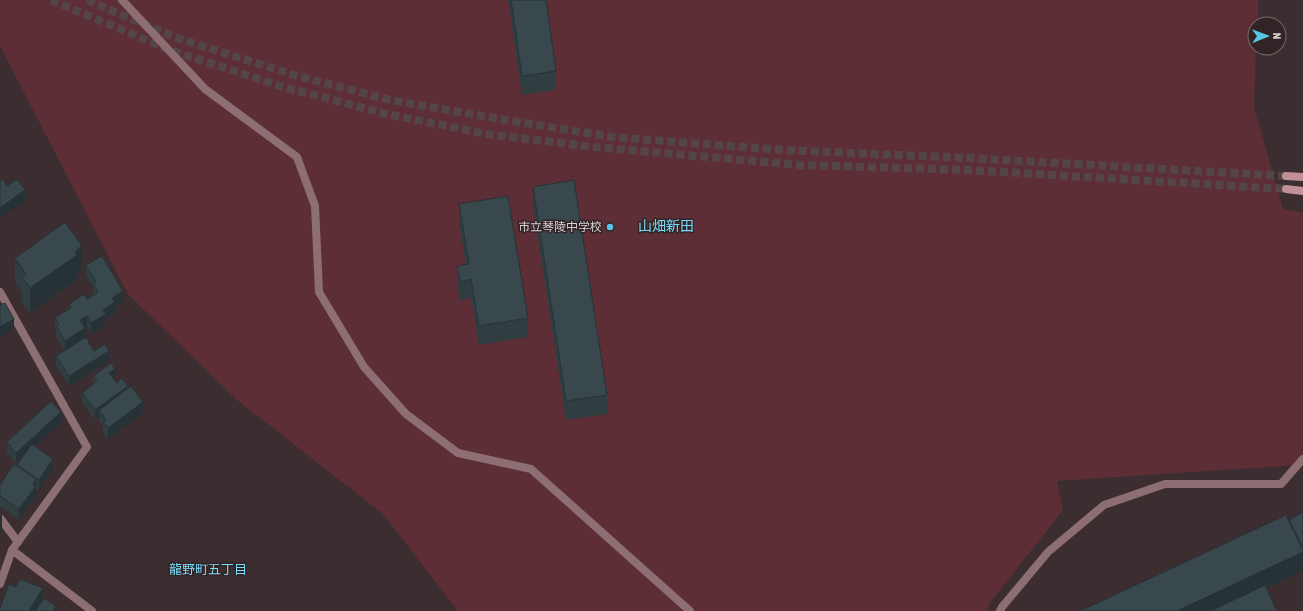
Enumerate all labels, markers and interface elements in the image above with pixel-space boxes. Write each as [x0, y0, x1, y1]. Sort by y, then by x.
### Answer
north arrow [1247, 16, 1287, 56]
text: N [1271, 32, 1283, 39]
district label: 山畑新田 [638, 218, 694, 234]
place label: 市立琴陵中学校 [518, 220, 602, 234]
marker: 市立琴陵中学校 [605, 222, 615, 232]
district label: 龍野町五丁目 [169, 562, 247, 577]

